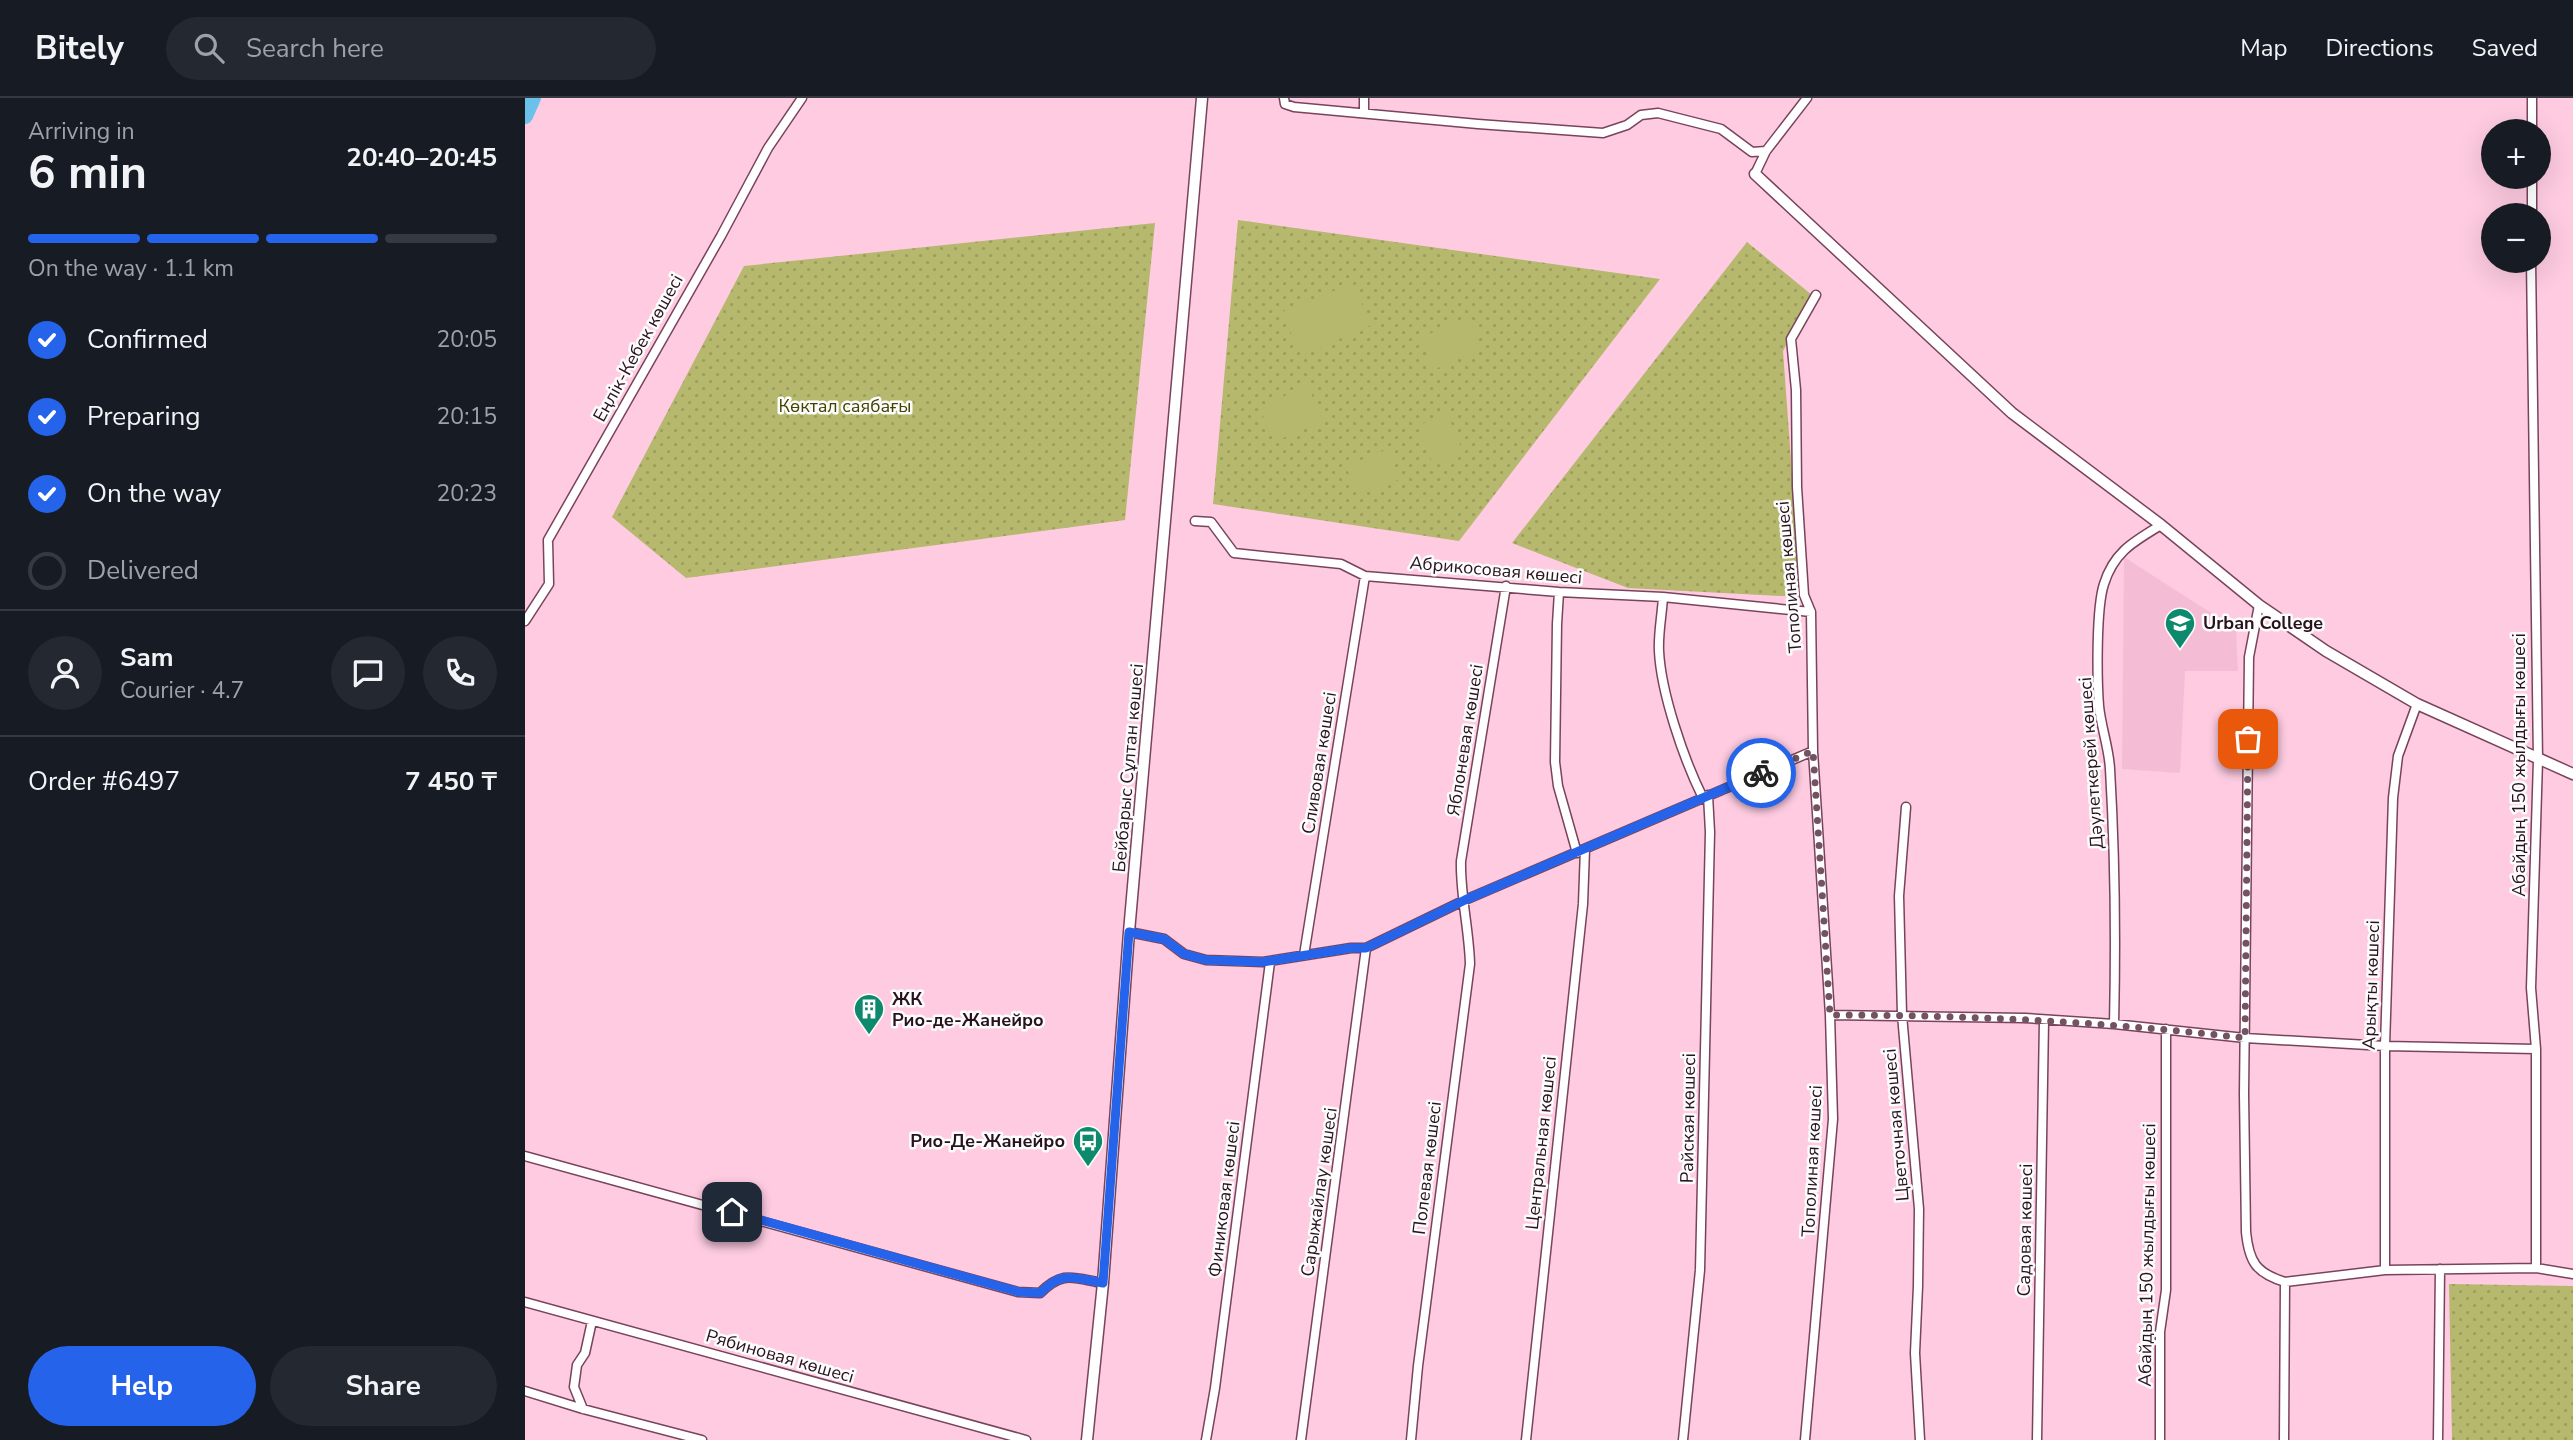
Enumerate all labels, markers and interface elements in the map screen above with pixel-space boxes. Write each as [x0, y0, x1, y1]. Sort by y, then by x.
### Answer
search box [166, 17, 656, 80]
text: Bitely [35, 26, 124, 71]
icon: search [190, 29, 228, 67]
text: Search here [246, 31, 384, 66]
text: Map [2240, 32, 2287, 64]
text: Directions [2325, 32, 2434, 64]
text: Saved [2472, 32, 2538, 64]
text: Arriving in [28, 116, 135, 147]
map controls [2481, 119, 2551, 273]
button: + [2481, 119, 2551, 189]
text: 20:40–20:45 [346, 140, 497, 175]
text: 6 min [28, 141, 147, 204]
button: − [2481, 203, 2551, 273]
text: On the way · 1.1 km [28, 253, 234, 284]
street label: Еңлік-Кебек көшесі [587, 270, 689, 426]
icon: check [28, 321, 66, 359]
text: Confirmed [87, 322, 208, 357]
text: 20:05 [437, 324, 497, 355]
park label: Көктал саябағы [779, 394, 911, 418]
icon: check [28, 398, 66, 436]
text: Preparing [87, 399, 200, 434]
text: 20:15 [437, 401, 497, 432]
icon: check [28, 475, 66, 513]
text: On the way [87, 476, 221, 511]
text: 20:23 [437, 478, 497, 509]
street label: Тополиная көшесі [1770, 500, 1808, 654]
street label: Абрикосовая көшесі [1409, 551, 1583, 589]
text: Delivered [87, 553, 199, 588]
school or university icon: Urban College [2163, 606, 2197, 650]
place label: Urban College [2203, 611, 2323, 635]
street label: Абайдың 150 жылдығы көшесі [2507, 633, 2531, 897]
button: person [28, 636, 102, 710]
button: chat [331, 636, 405, 710]
button: phone [423, 636, 497, 710]
text: Sam [120, 640, 173, 675]
street label: Яблоневая көшесі [1441, 662, 1489, 818]
street label: Бейбарыс Сұлтан көшесі [1107, 663, 1149, 873]
text: Courier · 4.7 [120, 675, 244, 706]
street label: Дәулеткерей көшесі [2073, 676, 2109, 850]
street label: Сливовая көшесі [1296, 690, 1342, 836]
pin [2218, 709, 2278, 769]
icon: bag [2229, 720, 2267, 758]
courier [1726, 738, 1796, 808]
icon: bike [1742, 754, 1780, 792]
text: Order #6497 [28, 764, 180, 799]
text: 7 450 ₸ [405, 764, 497, 799]
street label: Арықты көшесі [2357, 920, 2385, 1050]
place label: ЖК Рио-де-Жанейро [892, 987, 1044, 1032]
building icon: ЖК Рио-де-Жанейро [852, 992, 886, 1036]
street label: Цветочная көшесі [1877, 1048, 1915, 1202]
street label: Райская көшесі [1675, 1053, 1701, 1183]
street label: Центральная көшесі [1520, 1055, 1562, 1231]
street label: Тополиная көшесі [1796, 1084, 1828, 1238]
street label: Полевая көшесі [1407, 1100, 1447, 1236]
street label: Сарыжайлау көшесі [1295, 1106, 1343, 1278]
street label: Финиковая көшесі [1203, 1120, 1245, 1278]
street label: Абайдың 150 жылдығы көшесі [2133, 1123, 2161, 1387]
bus stop icon: Рио-Де-Жанейро [1071, 1124, 1105, 1168]
place label: Рио-Де-Жанейро [910, 1129, 1065, 1153]
street label: Садовая көшесі [2012, 1163, 2038, 1297]
pin [702, 1182, 762, 1242]
icon: home [713, 1193, 751, 1231]
street label: Рябиновая көшесі [703, 1323, 857, 1389]
button: Help [28, 1346, 256, 1426]
button: Share [270, 1346, 497, 1426]

